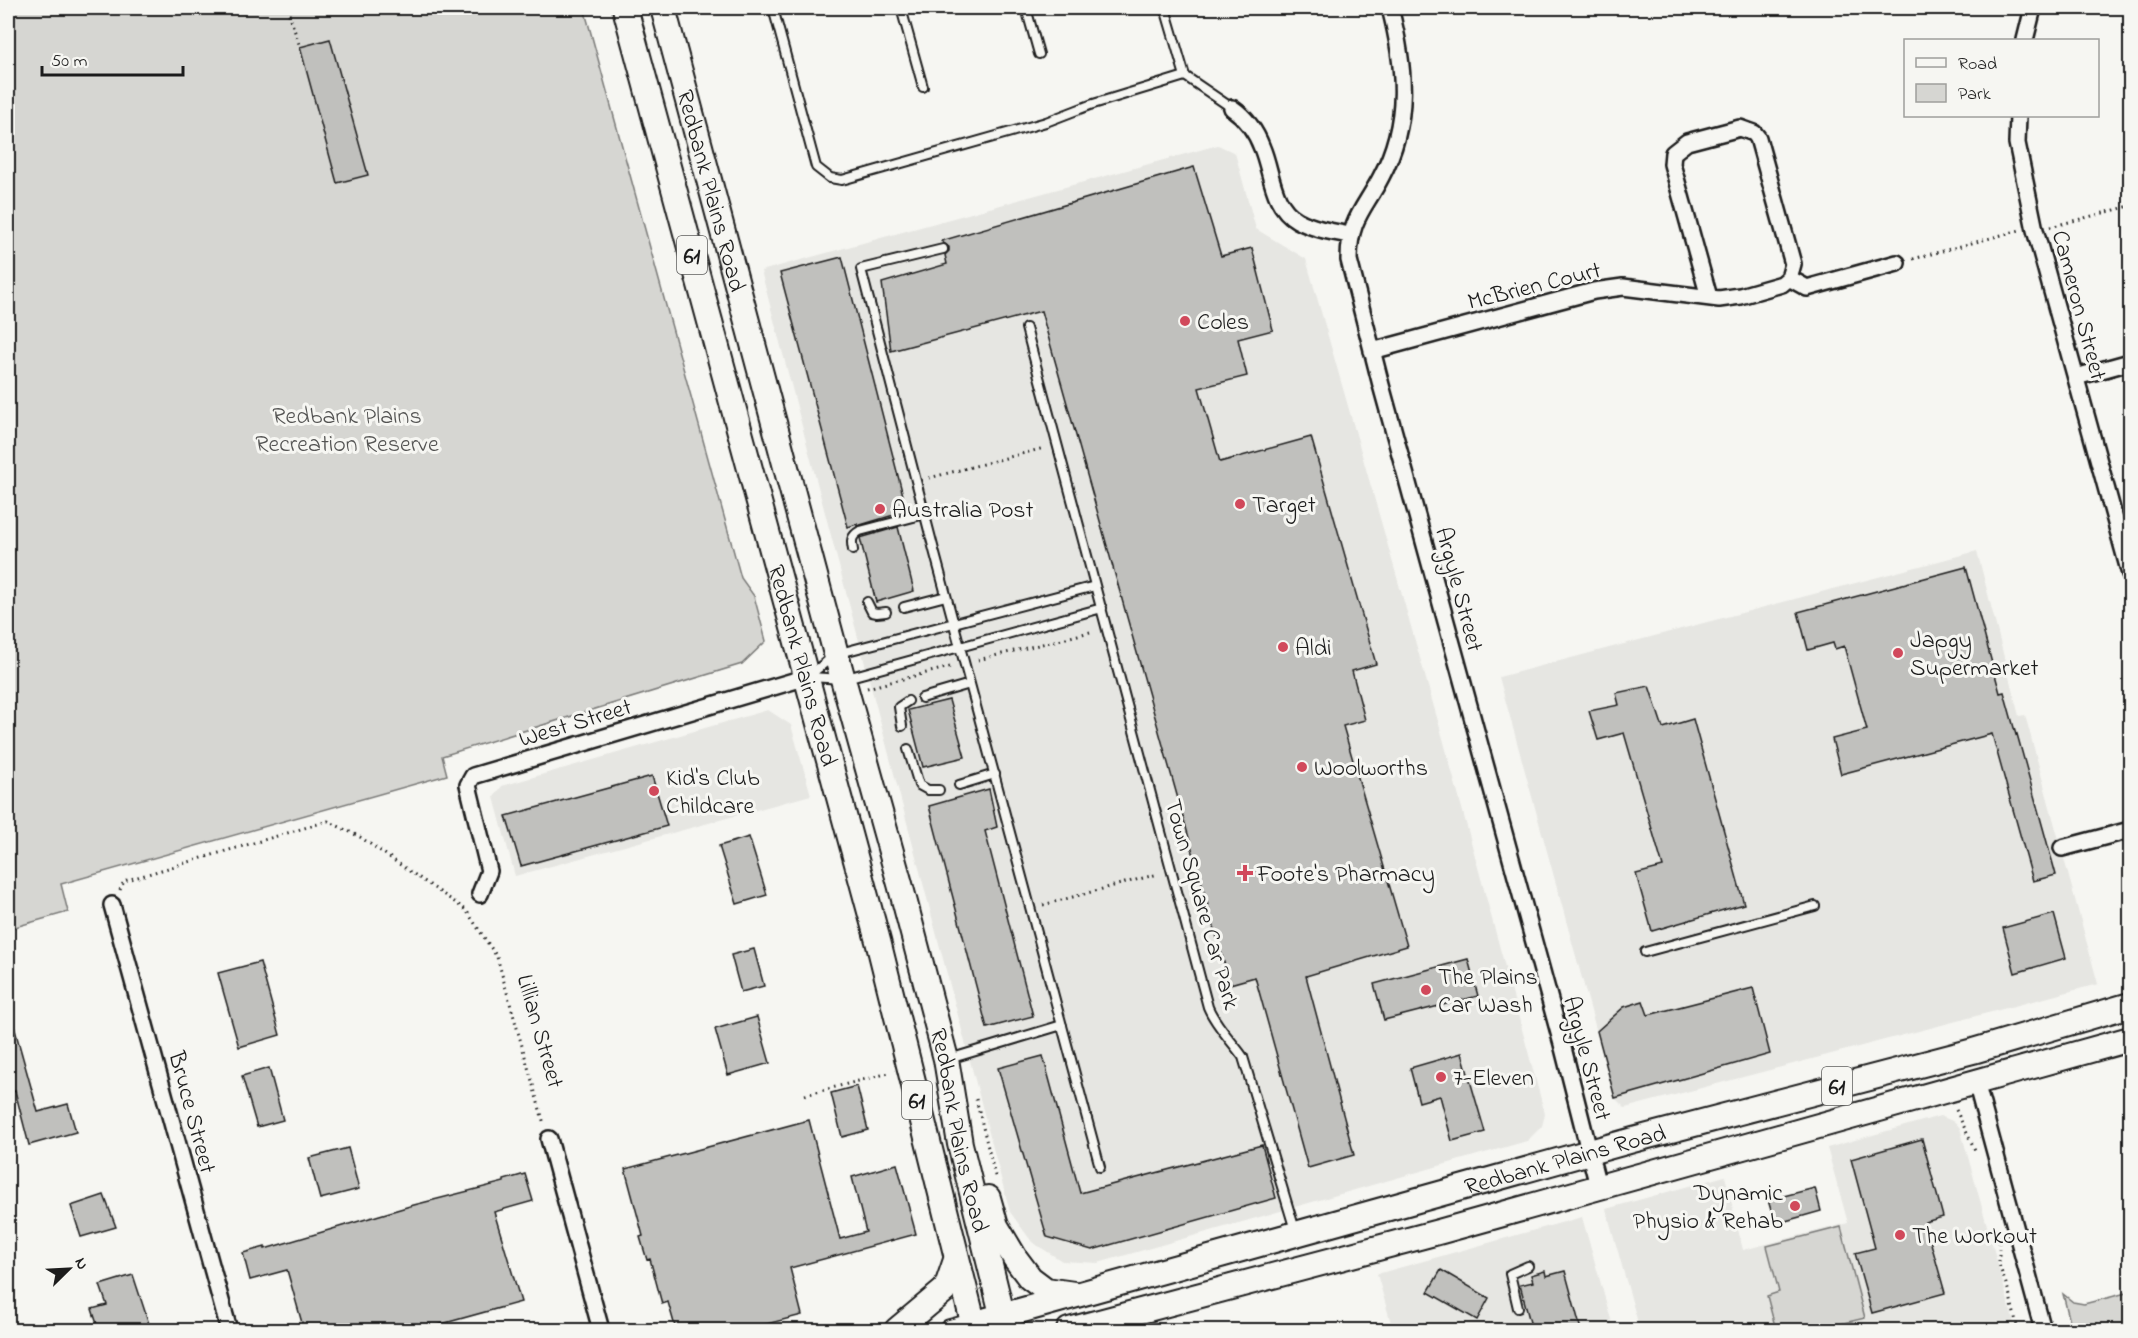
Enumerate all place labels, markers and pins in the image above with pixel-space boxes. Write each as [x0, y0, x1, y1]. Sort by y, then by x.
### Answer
place label: Coles [1197, 306, 1249, 341]
marker: Coles [1178, 314, 1192, 328]
place label: Target [1252, 489, 1316, 524]
place label: Australia Post [892, 494, 1034, 529]
marker: Target [1233, 497, 1247, 511]
marker: Australia Post [873, 502, 887, 516]
place label: Japgy Supermarket [1910, 624, 2039, 687]
place label: Aldi [1295, 632, 1332, 667]
marker: Aldi [1276, 640, 1290, 654]
marker: Japgy Supermarket [1891, 646, 1905, 660]
place label: Woolworths [1314, 752, 1428, 787]
marker: Woolworths [1295, 760, 1309, 774]
place label: Kid's Club Childcare [666, 762, 760, 825]
marker: Kid's Club Childcare [647, 784, 661, 798]
place label: Foote's Pharmacy [1256, 858, 1435, 894]
marker: Foote's Pharmacy [1238, 866, 1252, 880]
place label: The Plains Car Wash [1438, 961, 1538, 1024]
marker: The Plains Car Wash [1419, 983, 1433, 997]
place label: 7-Eleven [1453, 1062, 1534, 1097]
marker: 7-Eleven [1434, 1070, 1448, 1084]
place label: Dynamic Physio & Rehab [1633, 1177, 1783, 1241]
marker: Dynamic Physio & Rehab [1788, 1199, 1802, 1213]
place label: The Workout [1912, 1220, 2037, 1255]
marker: The Workout [1893, 1228, 1907, 1242]

